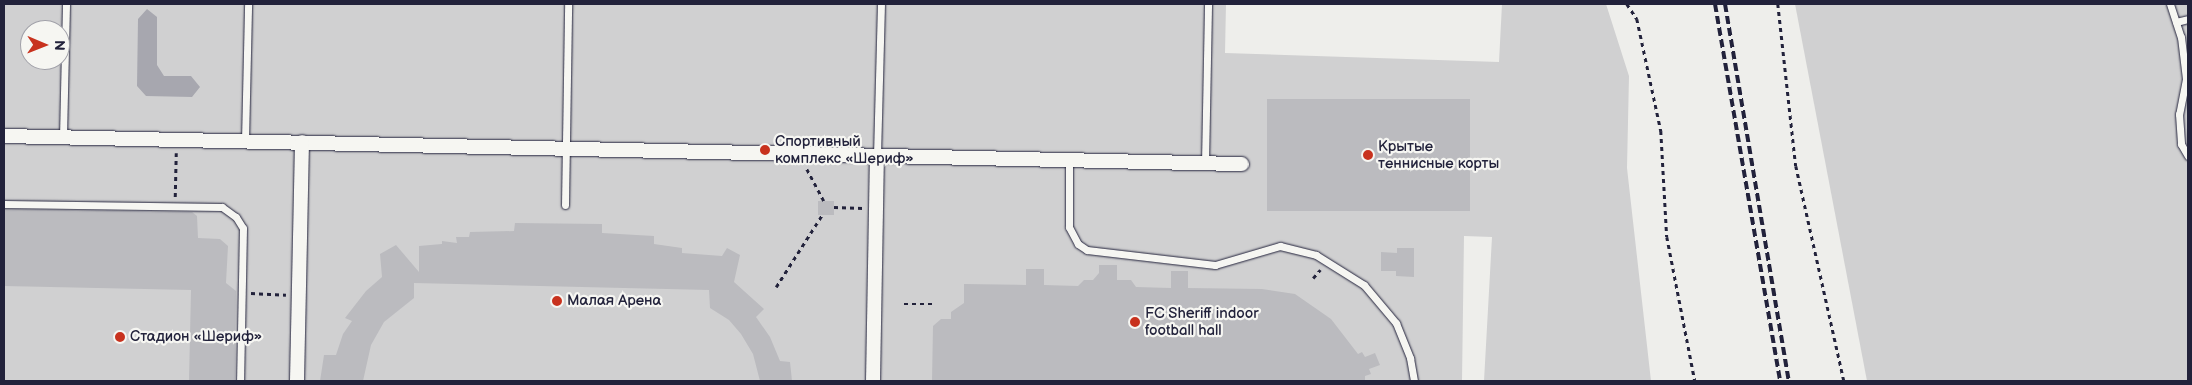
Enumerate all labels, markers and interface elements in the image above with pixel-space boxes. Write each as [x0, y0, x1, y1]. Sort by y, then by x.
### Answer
north arrow [20, 20, 70, 70]
text: N [51, 40, 68, 51]
place label: Спортивный комплекс «Шериф» [775, 132, 914, 167]
place label: Крытые теннисные корты [1378, 137, 1499, 172]
marker: Спортивный комплекс «Шериф» [759, 144, 771, 156]
marker: Крытые теннисные корты [1362, 149, 1374, 161]
place label: Малая Арена [567, 292, 661, 310]
marker: Малая Арена [551, 295, 563, 307]
place label: FC Sheriff indoor football hall [1145, 304, 1259, 339]
marker: FC Sheriff indoor football hall [1129, 316, 1141, 328]
place label: Стадион «Шериф» [130, 328, 262, 346]
marker: Стадион «Шериф» [114, 331, 126, 343]

